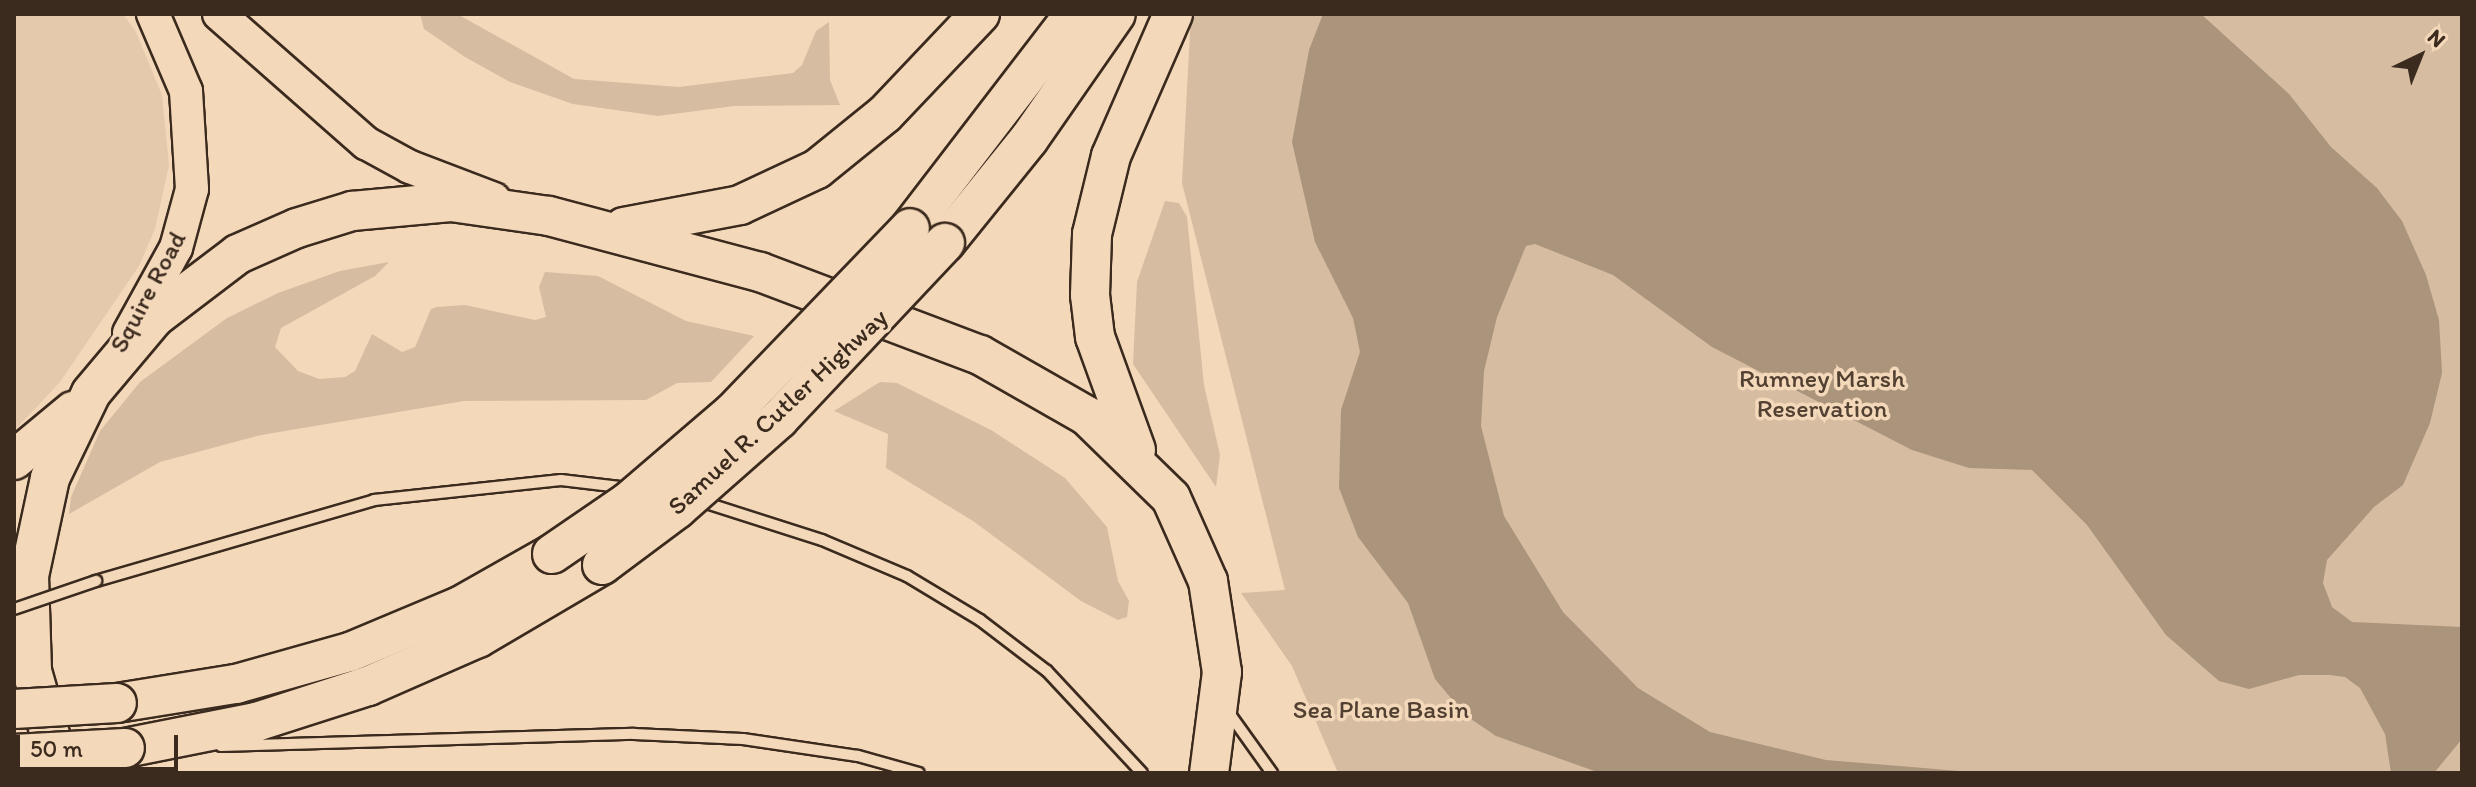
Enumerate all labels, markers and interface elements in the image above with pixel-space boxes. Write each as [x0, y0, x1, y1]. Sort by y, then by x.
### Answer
north arrow [2380, 16, 2460, 96]
text: N [2422, 23, 2451, 53]
street label: Squire Road [103, 226, 193, 358]
street label: Samuel R. Cutler Highway [662, 302, 894, 522]
park label: Rumney Marsh Reservation [1739, 363, 1905, 424]
park label: Sea Plane Basin [1293, 694, 1469, 726]
scale bar [20, 719, 182, 769]
text: 50 m [30, 734, 83, 763]

